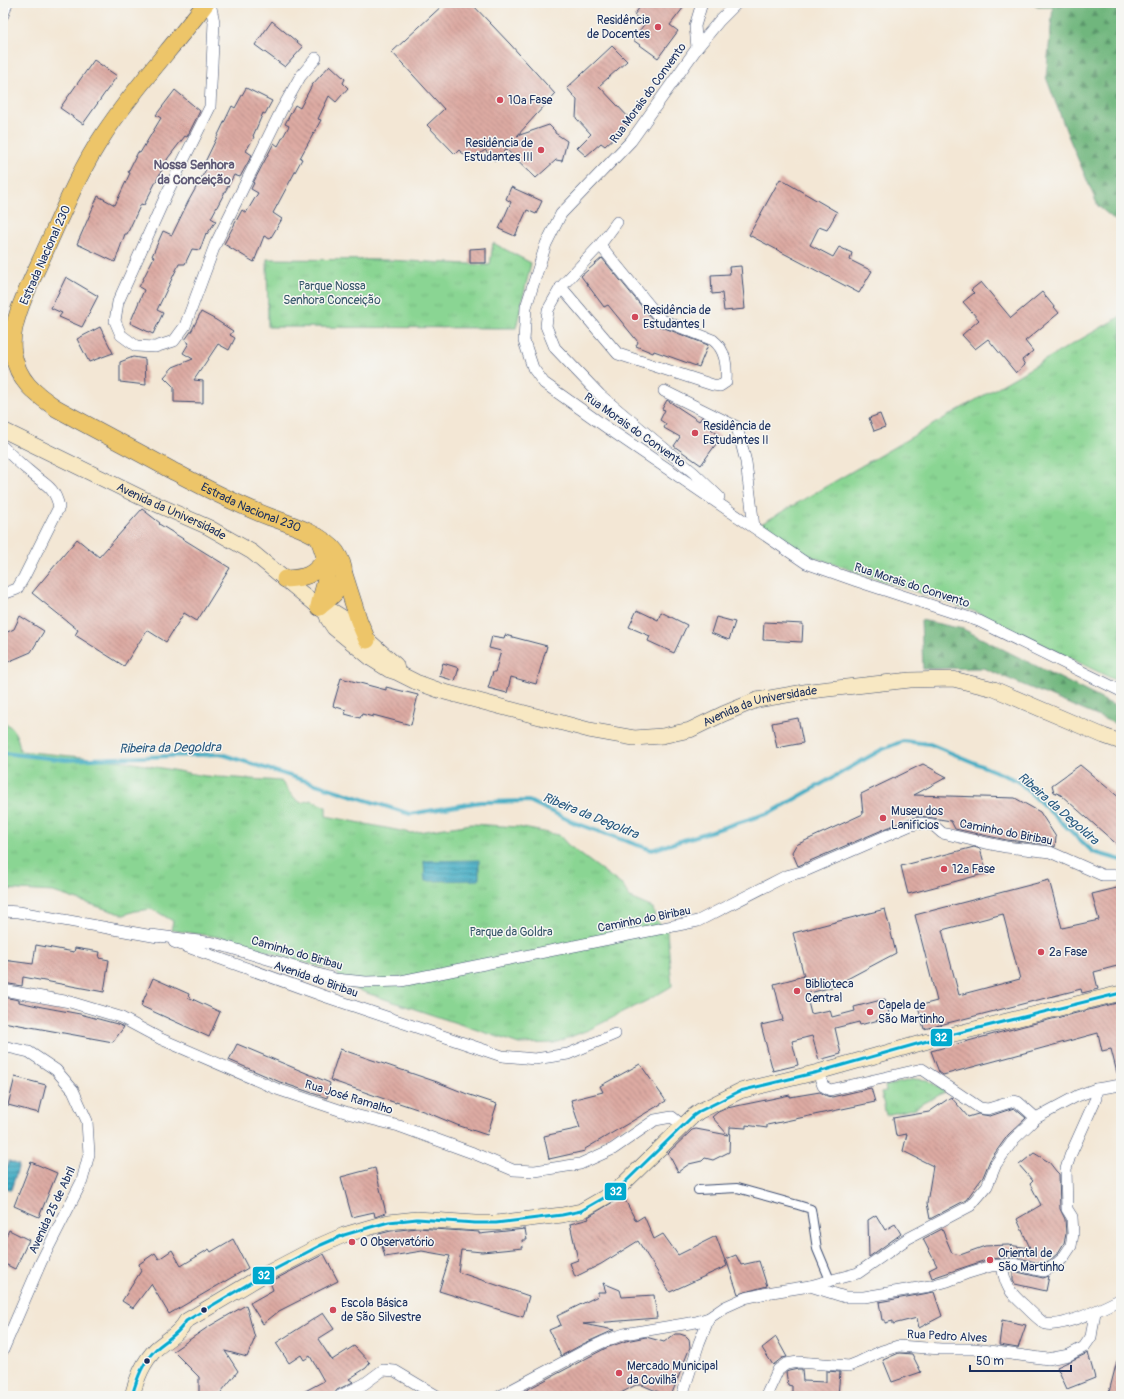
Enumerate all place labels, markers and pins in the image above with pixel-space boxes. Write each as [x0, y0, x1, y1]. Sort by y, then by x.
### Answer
place label: Residência de Docentes [587, 13, 651, 42]
marker: Residência de Docentes [653, 22, 663, 32]
place label: 10ª Fase [508, 93, 553, 108]
marker: 10ª Fase [495, 95, 505, 105]
place label: Residência de Estudantes III [464, 136, 533, 165]
marker: Residência de Estudantes III [536, 145, 546, 155]
place label: Residência de Estudantes I [643, 303, 711, 332]
marker: Residência de Estudantes I [630, 312, 640, 322]
place label: Residência de Estudantes II [703, 419, 771, 448]
marker: Residência de Estudantes II [690, 428, 700, 438]
place label: Museu dos Lanificios [891, 804, 944, 833]
marker: Museu dos Lanificios [878, 813, 888, 823]
place label: 12ª Fase [952, 862, 995, 877]
marker: 12ª Fase [939, 864, 949, 874]
place label: 2ª Fase [1049, 945, 1087, 960]
marker: 2ª Fase [1036, 947, 1046, 957]
place label: Biblioteca Central [805, 977, 854, 1006]
marker: Biblioteca Central [792, 986, 802, 996]
place label: Capela de São Martinho [878, 998, 945, 1027]
marker: Capela de São Martinho [865, 1007, 875, 1017]
place label: O Observatório [360, 1235, 435, 1250]
marker: O Observatório [347, 1237, 357, 1247]
place label: Oriental de São Martinho [998, 1246, 1065, 1275]
marker: Oriental de São Martinho [985, 1255, 995, 1265]
place label: Escola Básica de São Silvestre [341, 1296, 421, 1325]
unlabelled marker [199, 1305, 209, 1315]
marker: Escola Básica de São Silvestre [328, 1305, 338, 1315]
unlabelled marker [142, 1356, 152, 1366]
place label: Mercado Municipal da Covilhã [627, 1359, 718, 1388]
marker: Mercado Municipal da Covilhã [614, 1368, 624, 1378]

